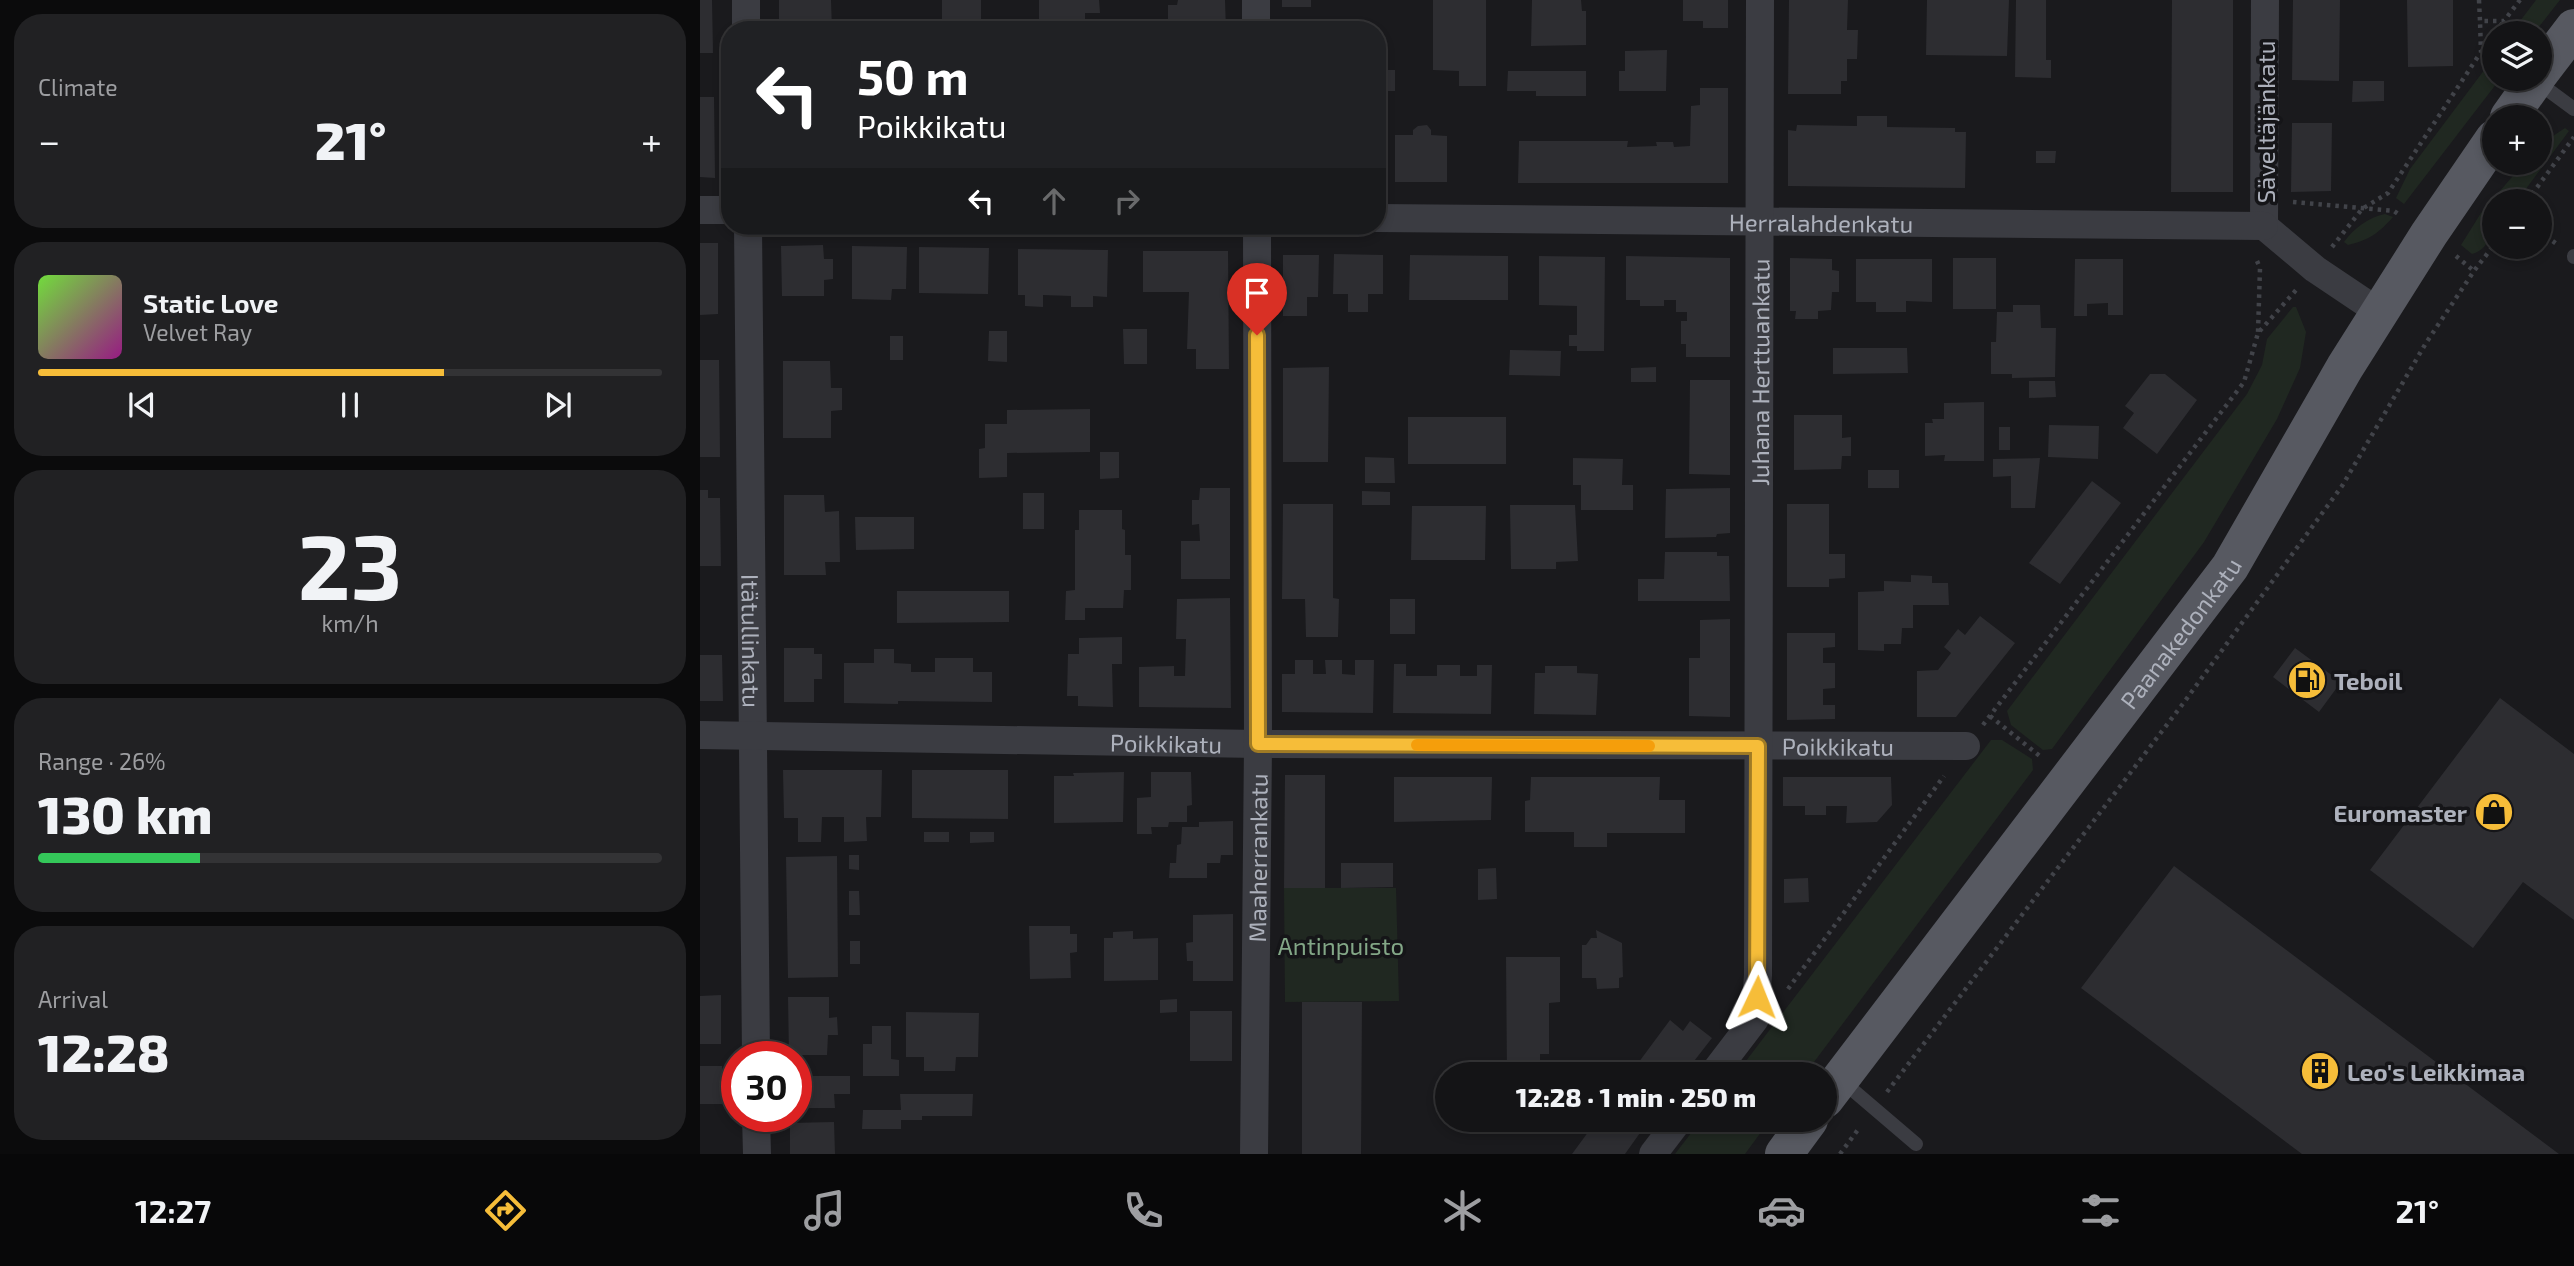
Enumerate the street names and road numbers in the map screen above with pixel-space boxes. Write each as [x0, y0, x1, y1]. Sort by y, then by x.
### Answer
street label: Säveltäjänkatu [2251, 41, 2280, 203]
street label: Herralahdenkatu [1729, 207, 1913, 237]
street label: Juhana Herttuankatu [1745, 259, 1774, 486]
street label: Paanakedonkatu [2113, 553, 2247, 714]
street label: Itätullinkatu [737, 574, 767, 708]
street label: Poikkikatu [1110, 727, 1222, 758]
street label: Poikkikatu [1782, 731, 1894, 760]
street label: Maaherrankatu [1242, 773, 1272, 943]

